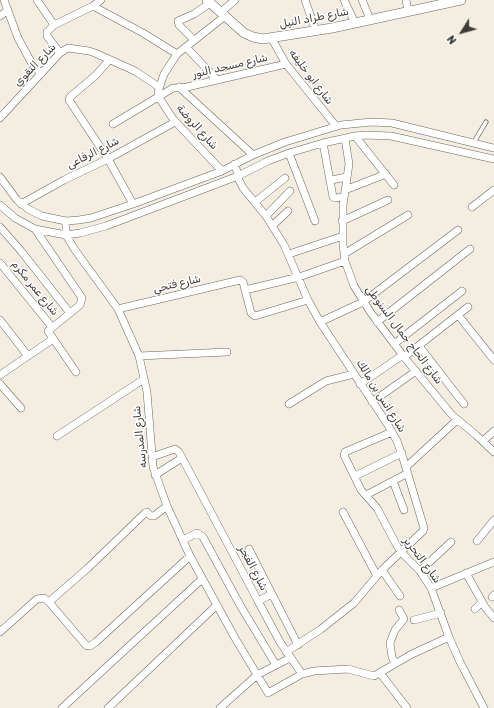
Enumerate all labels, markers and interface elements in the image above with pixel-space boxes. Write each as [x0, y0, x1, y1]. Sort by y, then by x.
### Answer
street label: شارع طراد النيل [278, 5, 350, 31]
north arrow [442, 12, 482, 52]
text: N [444, 32, 460, 47]
street label: شارع التقوي [11, 41, 59, 89]
street label: شارع ابو خليفه [286, 47, 336, 107]
street label: شارع مسجد النور [191, 51, 269, 81]
street label: شارع الروضة [173, 102, 221, 152]
street label: شارع الرفاعى [65, 134, 121, 172]
street label: شارع عمر مكرم [9, 258, 61, 318]
street label: شارع فتحي [152, 272, 202, 296]
street label: شارع الحاج جمال السنوطي [363, 283, 445, 387]
street label: شارع انس بن مالك [353, 357, 409, 435]
street label: شارع المدرسه [130, 405, 150, 469]
street label: شارع التحرير [400, 534, 444, 586]
street label: شارع الفجر [236, 543, 270, 593]

